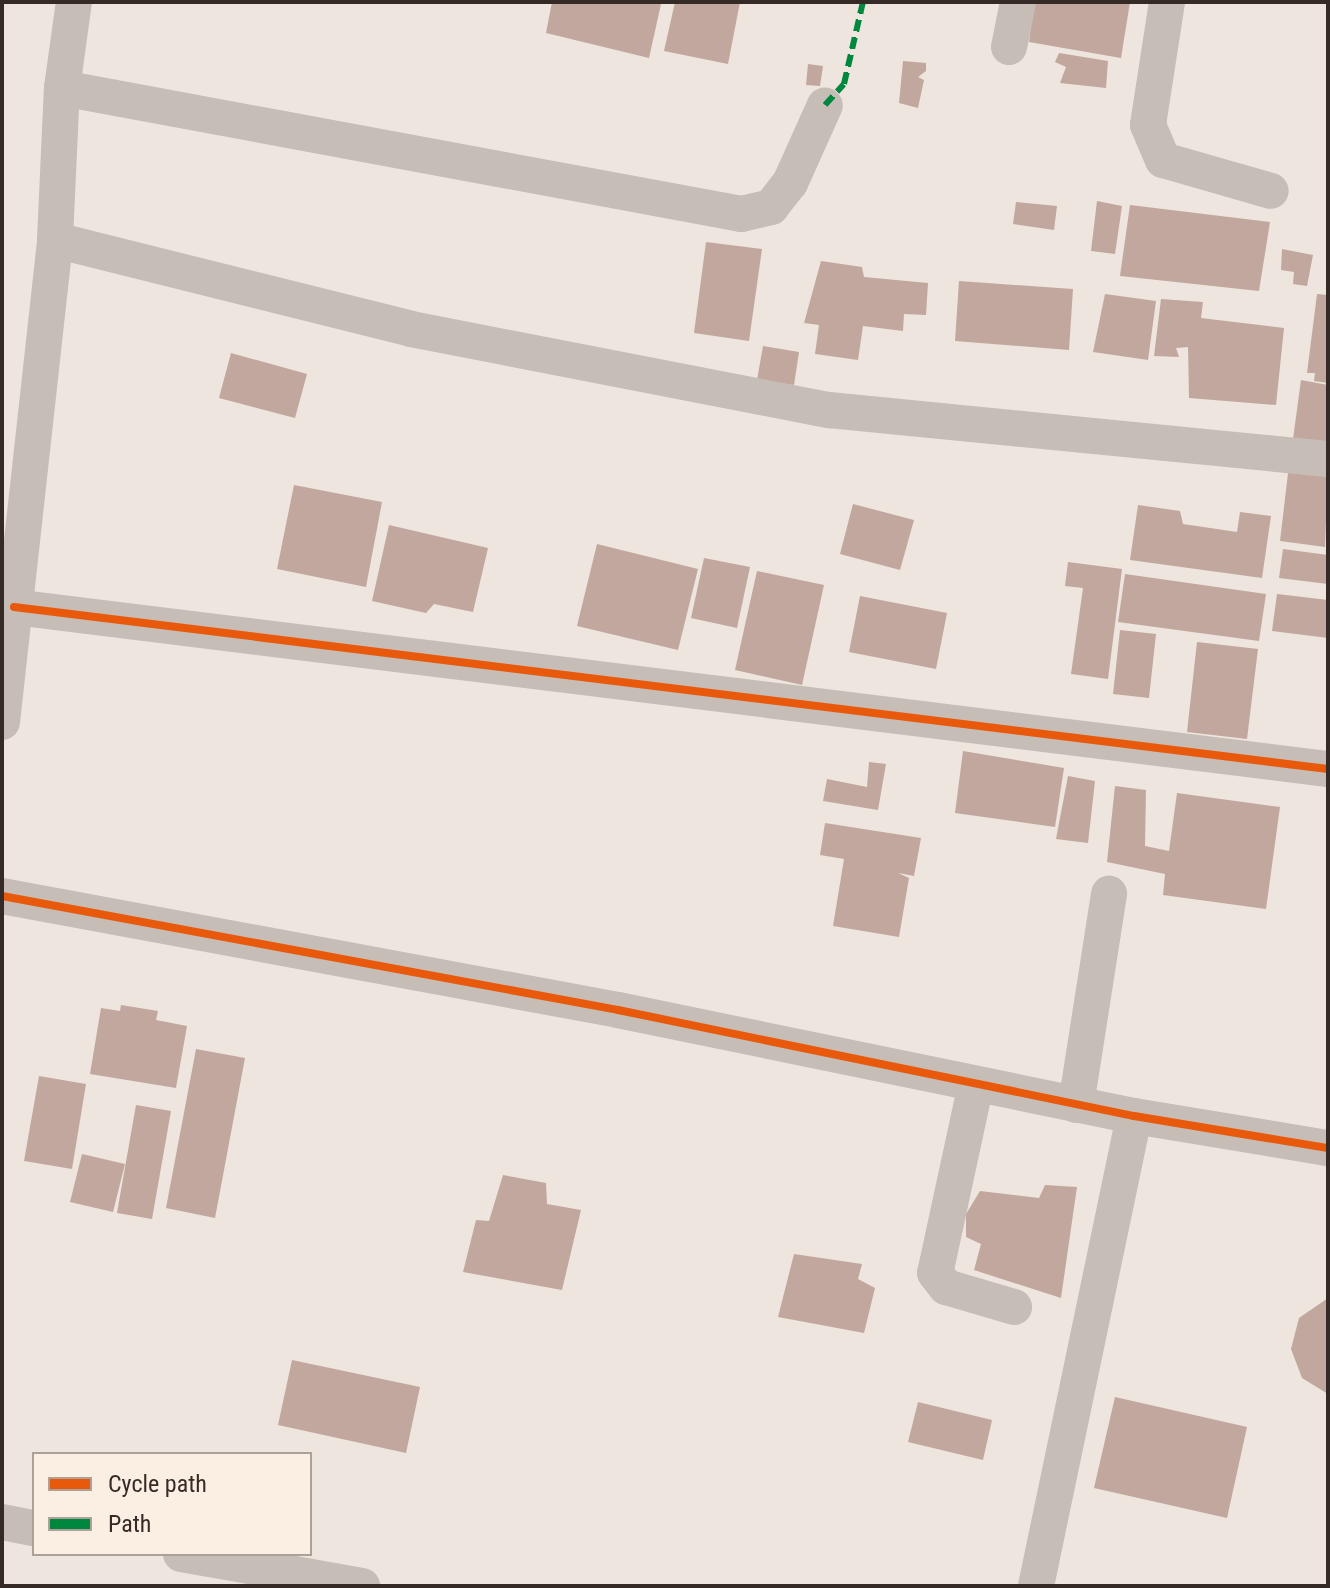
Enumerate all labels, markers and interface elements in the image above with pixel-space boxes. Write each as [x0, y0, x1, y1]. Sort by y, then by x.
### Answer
legend [32, 1452, 312, 1556]
text: Cycle path [108, 1470, 207, 1498]
text: Path [108, 1510, 151, 1538]

